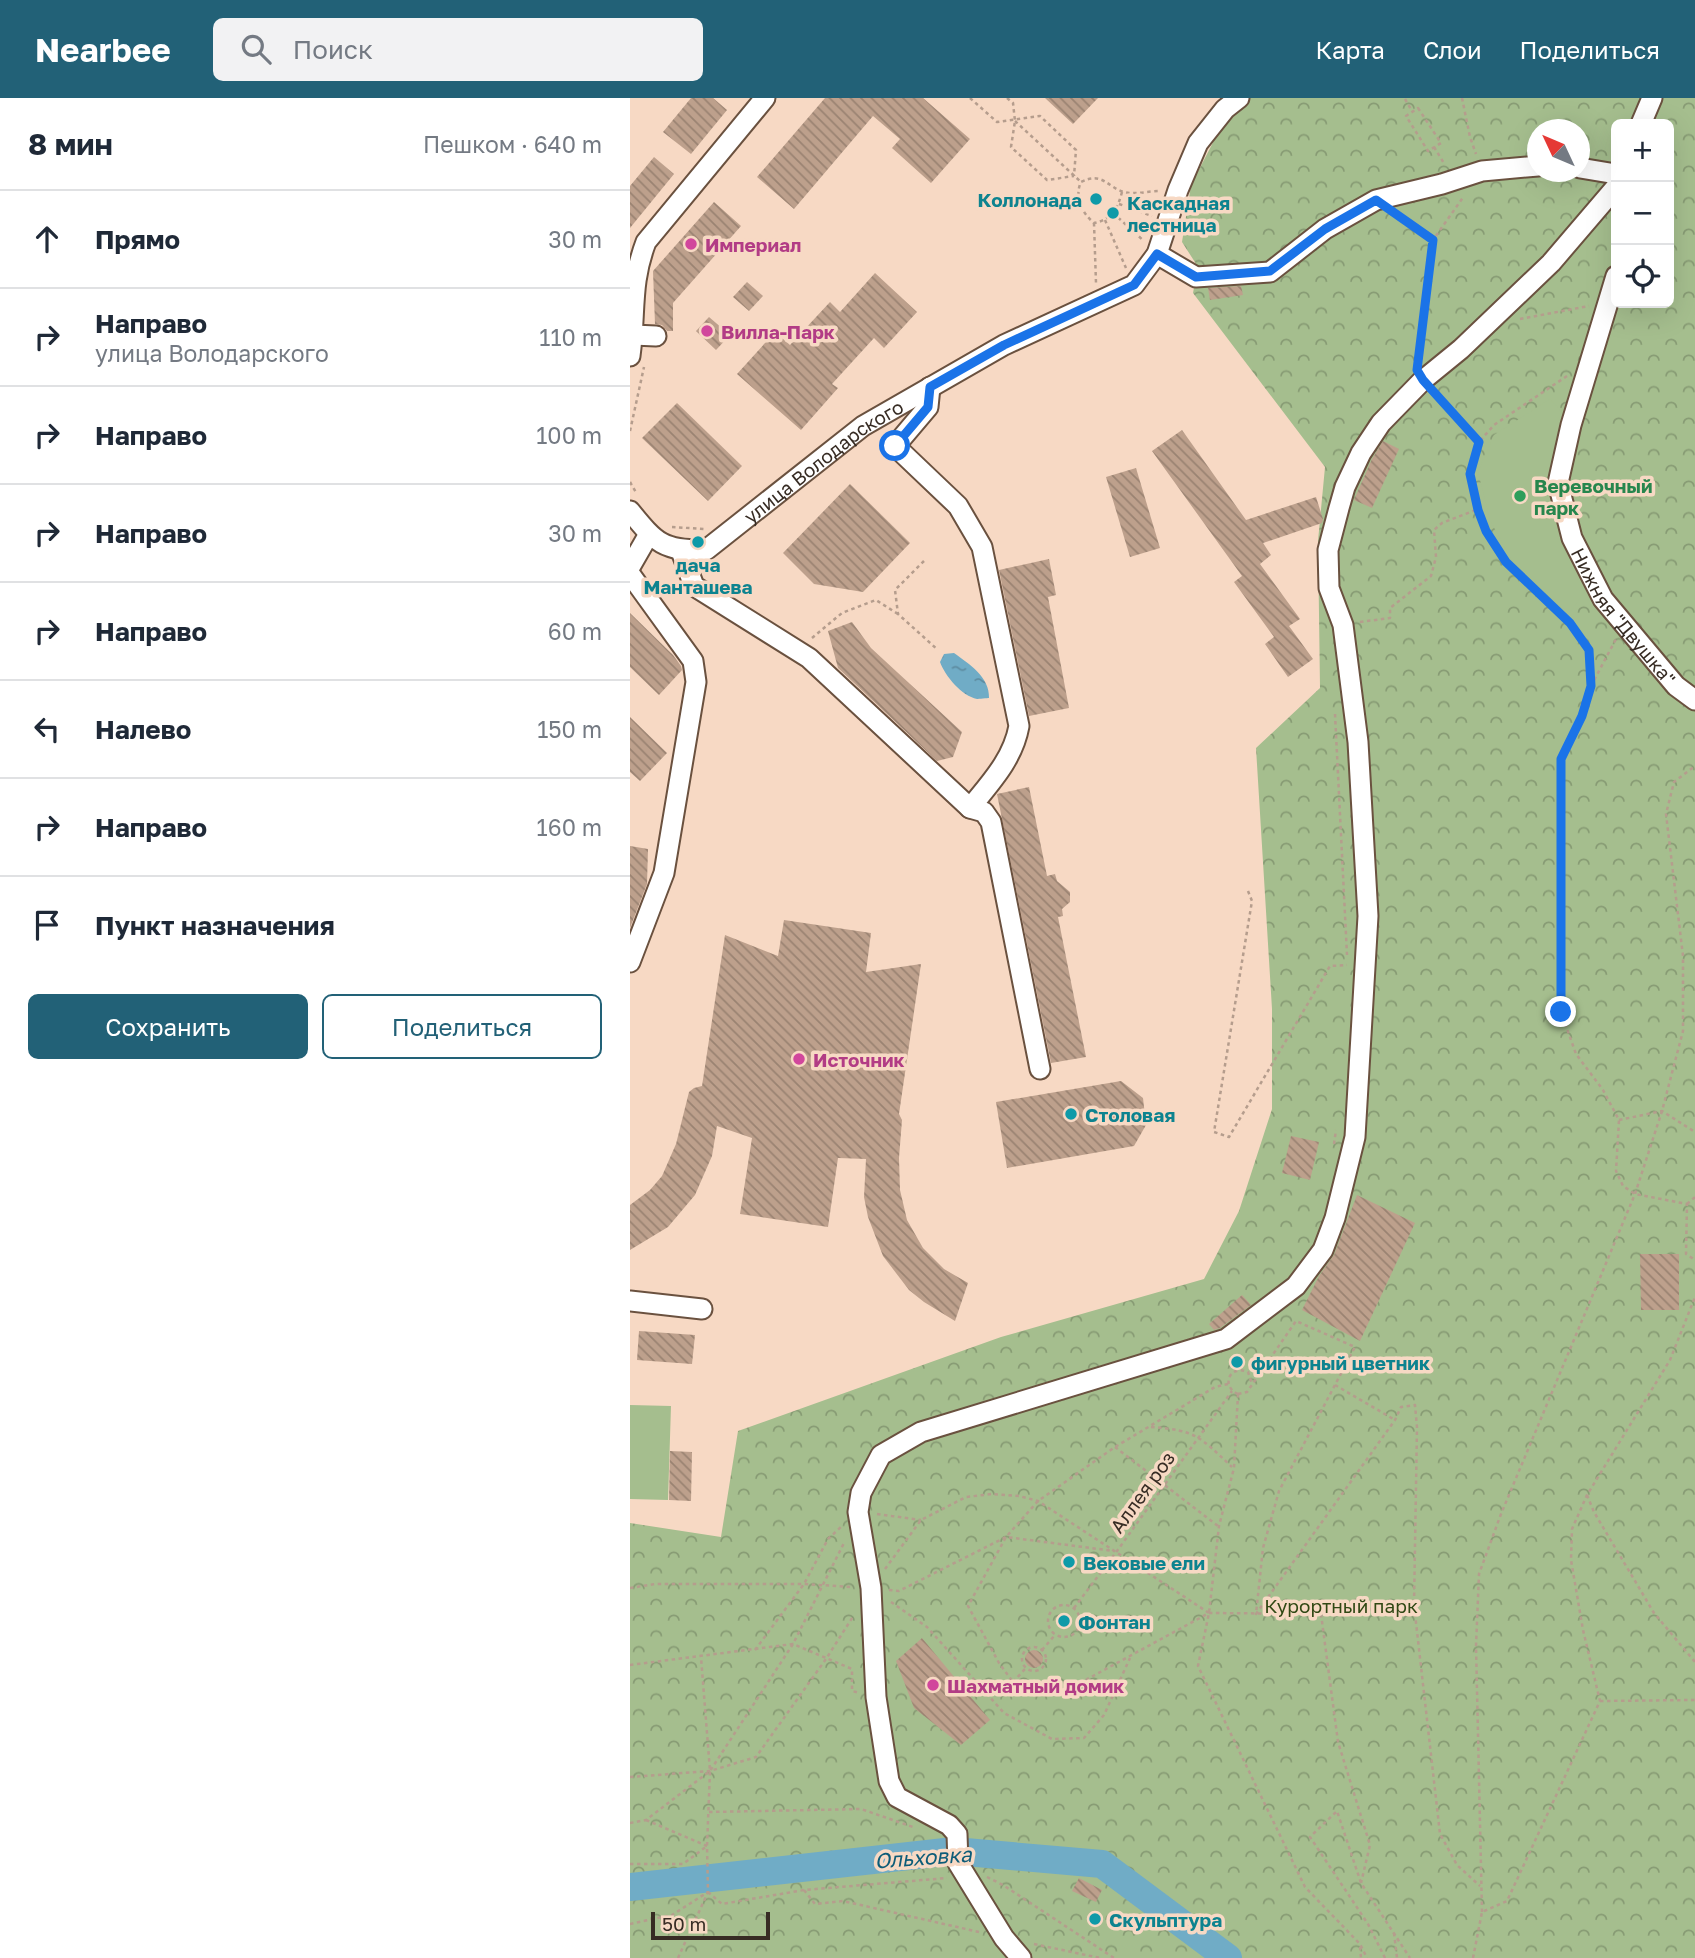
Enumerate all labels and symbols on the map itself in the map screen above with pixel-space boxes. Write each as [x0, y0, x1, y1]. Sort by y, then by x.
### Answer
north arrow [1527, 119, 1590, 182]
place label: Коллонада [978, 188, 1082, 211]
marker: Коллонада [1088, 191, 1104, 207]
place label: Каскадная лестница [1127, 191, 1230, 236]
marker: Каскадная лестница [1105, 205, 1121, 221]
place label: Империал [705, 233, 801, 256]
marker: Империал [683, 236, 699, 252]
place label: Вилла-Парк [721, 320, 835, 343]
marker: Вилла-Парк [699, 323, 715, 339]
street label: улица Володарского [739, 394, 907, 528]
route start [879, 430, 910, 461]
place label: Веревочный парк [1534, 474, 1652, 519]
marker: Веревочный парк [1512, 488, 1528, 504]
marker: дача Манташева [690, 534, 706, 550]
street label: Нижняя "Двушка" [1567, 543, 1681, 689]
place label: дача Манташева [643, 553, 753, 598]
route end [1545, 996, 1576, 1027]
place label: Источник [813, 1048, 905, 1071]
marker: Источник [791, 1051, 807, 1067]
place label: Столовая [1085, 1103, 1175, 1126]
marker: Столовая [1063, 1106, 1079, 1122]
place label: фигурный цветник [1251, 1351, 1430, 1374]
marker: фигурный цветник [1229, 1354, 1245, 1370]
street label: Аллея роз [1105, 1447, 1179, 1537]
place label: Вековые ели [1083, 1551, 1205, 1574]
marker: Вековые ели [1061, 1554, 1077, 1570]
park label: Курортный парк [1264, 1594, 1418, 1617]
place label: Фонтан [1078, 1610, 1151, 1633]
marker: Фонтан [1056, 1613, 1072, 1629]
place label: Шахматный домик [947, 1674, 1124, 1697]
marker: Шахматный домик [925, 1677, 941, 1693]
water label: Ольховка [874, 1841, 974, 1873]
place label: Скульптура [1109, 1908, 1222, 1931]
scale bar [651, 1909, 770, 1941]
marker: Скульптура [1087, 1911, 1103, 1927]

